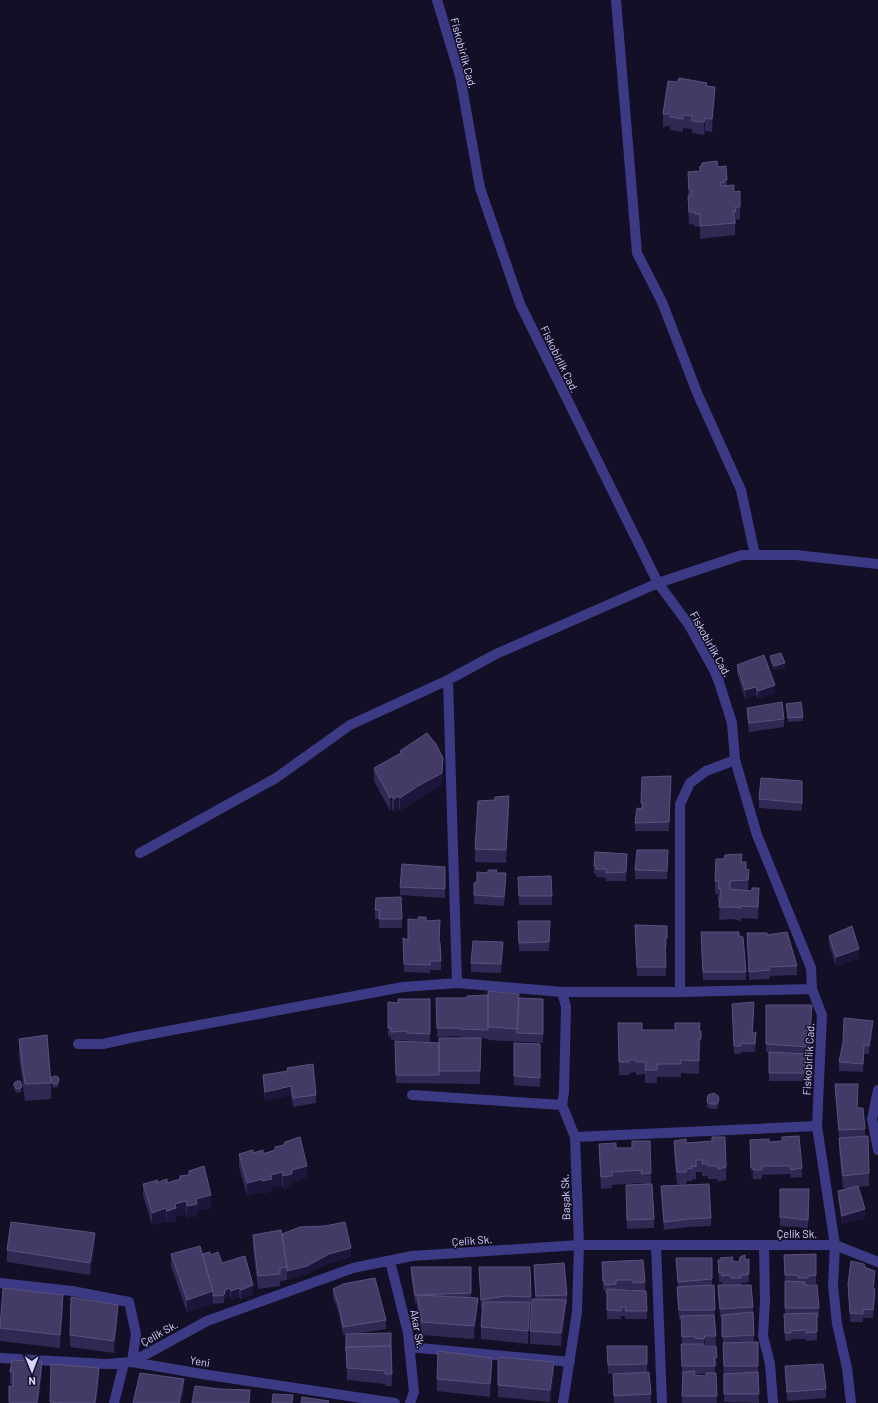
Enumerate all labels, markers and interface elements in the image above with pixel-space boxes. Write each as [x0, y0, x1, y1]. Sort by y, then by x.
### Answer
street label: Fiskobirlik Cad. [448, 16, 480, 90]
street label: Fiskobirlik Cad. [538, 323, 582, 395]
street label: Fiskobirlik Cad. [688, 609, 734, 679]
street label: Fiskobirlik Cad. [800, 1022, 816, 1096]
street label: Başak Sk. [558, 1174, 572, 1220]
street label: Çelik Sk. [777, 1227, 817, 1240]
street label: Çelik Sk. [451, 1232, 493, 1248]
street label: Akar Sk. [408, 1309, 428, 1349]
street label: Çelik Sk. [138, 1317, 180, 1349]
north arrow [12, 1351, 52, 1391]
street label: Yeni [189, 1353, 211, 1369]
text: N [28, 1375, 36, 1388]

